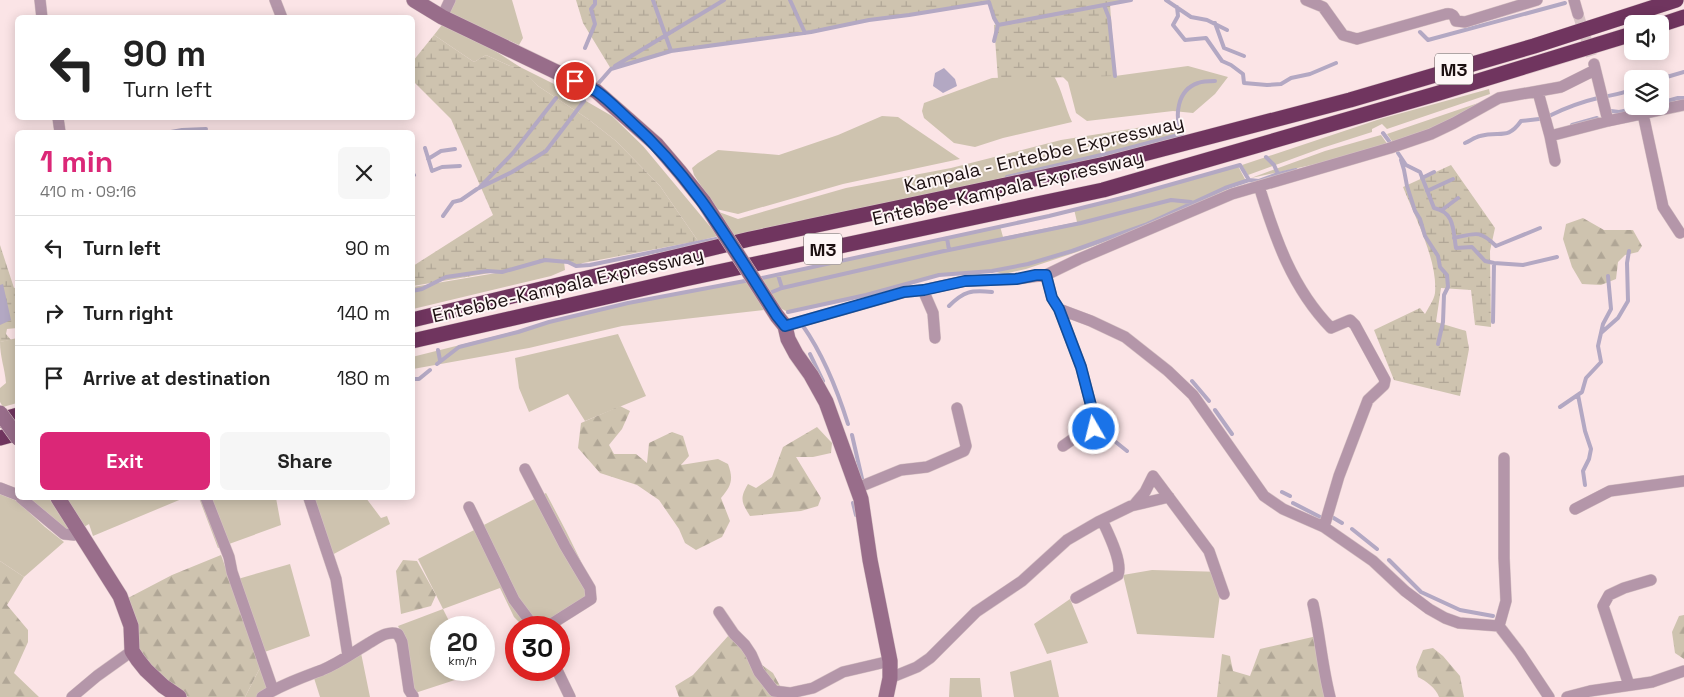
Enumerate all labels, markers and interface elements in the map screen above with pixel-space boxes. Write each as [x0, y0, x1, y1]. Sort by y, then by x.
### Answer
map controls [1624, 15, 1669, 115]
button: sound [1624, 15, 1669, 60]
text: 90 m [123, 32, 206, 76]
icon: left [40, 35, 105, 100]
road number: M3 [1435, 54, 1473, 85]
pin [554, 60, 596, 102]
icon: arrive [561, 67, 589, 95]
button: layers [1624, 70, 1669, 115]
text: Turn left [123, 75, 213, 103]
street label: Kampala - Entebbe Expressway [901, 110, 1187, 198]
text: 1 min [40, 142, 113, 181]
street label: Entebbe-Kampala Expressway [870, 145, 1146, 231]
button: close [338, 147, 390, 199]
text: 410 m · 09:16 [40, 181, 136, 202]
road number: M3 [804, 233, 842, 264]
icon: left [40, 234, 68, 262]
text: Turn left [83, 236, 161, 261]
text: 90 m [345, 236, 390, 261]
street label: Entebbe-Kampala Expressway [430, 242, 706, 328]
icon: right [40, 299, 68, 327]
text: Turn right [83, 301, 173, 326]
text: 140 m [337, 301, 390, 326]
icon: arrive [40, 364, 68, 392]
text: Arrive at destination [83, 366, 271, 391]
text: 180 m [337, 366, 390, 391]
position arrow [1067, 402, 1119, 454]
button: Exit [40, 432, 210, 490]
button: Share [220, 432, 390, 490]
speed limit sign: 30 [505, 616, 570, 681]
text: 20 [447, 626, 478, 658]
text: km/h [448, 653, 477, 669]

